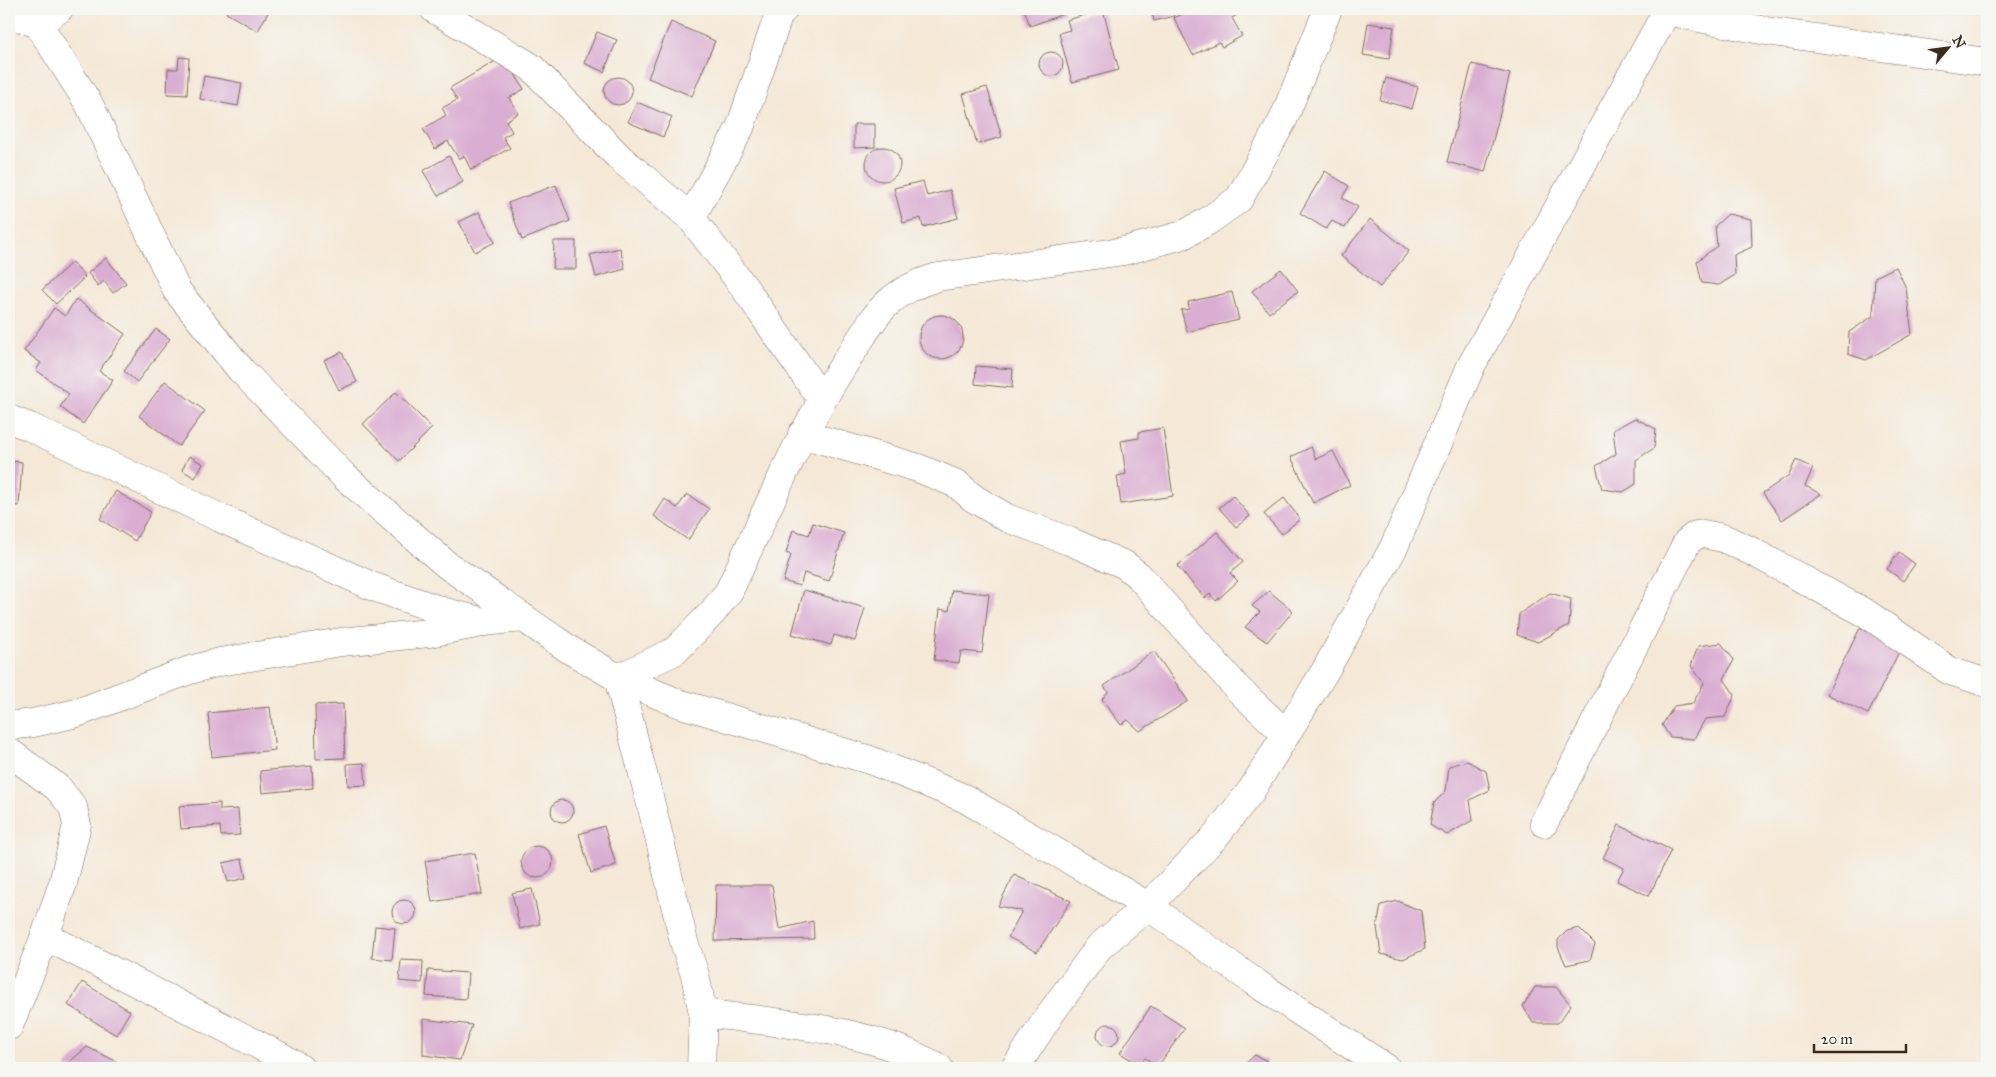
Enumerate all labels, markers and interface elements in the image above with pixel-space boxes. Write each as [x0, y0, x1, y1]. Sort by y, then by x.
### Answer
north arrow [1924, 22, 1974, 72]
text: N [1949, 33, 1969, 51]
scale bar [1814, 1022, 1906, 1054]
text: 20 m [1821, 1030, 1853, 1048]

